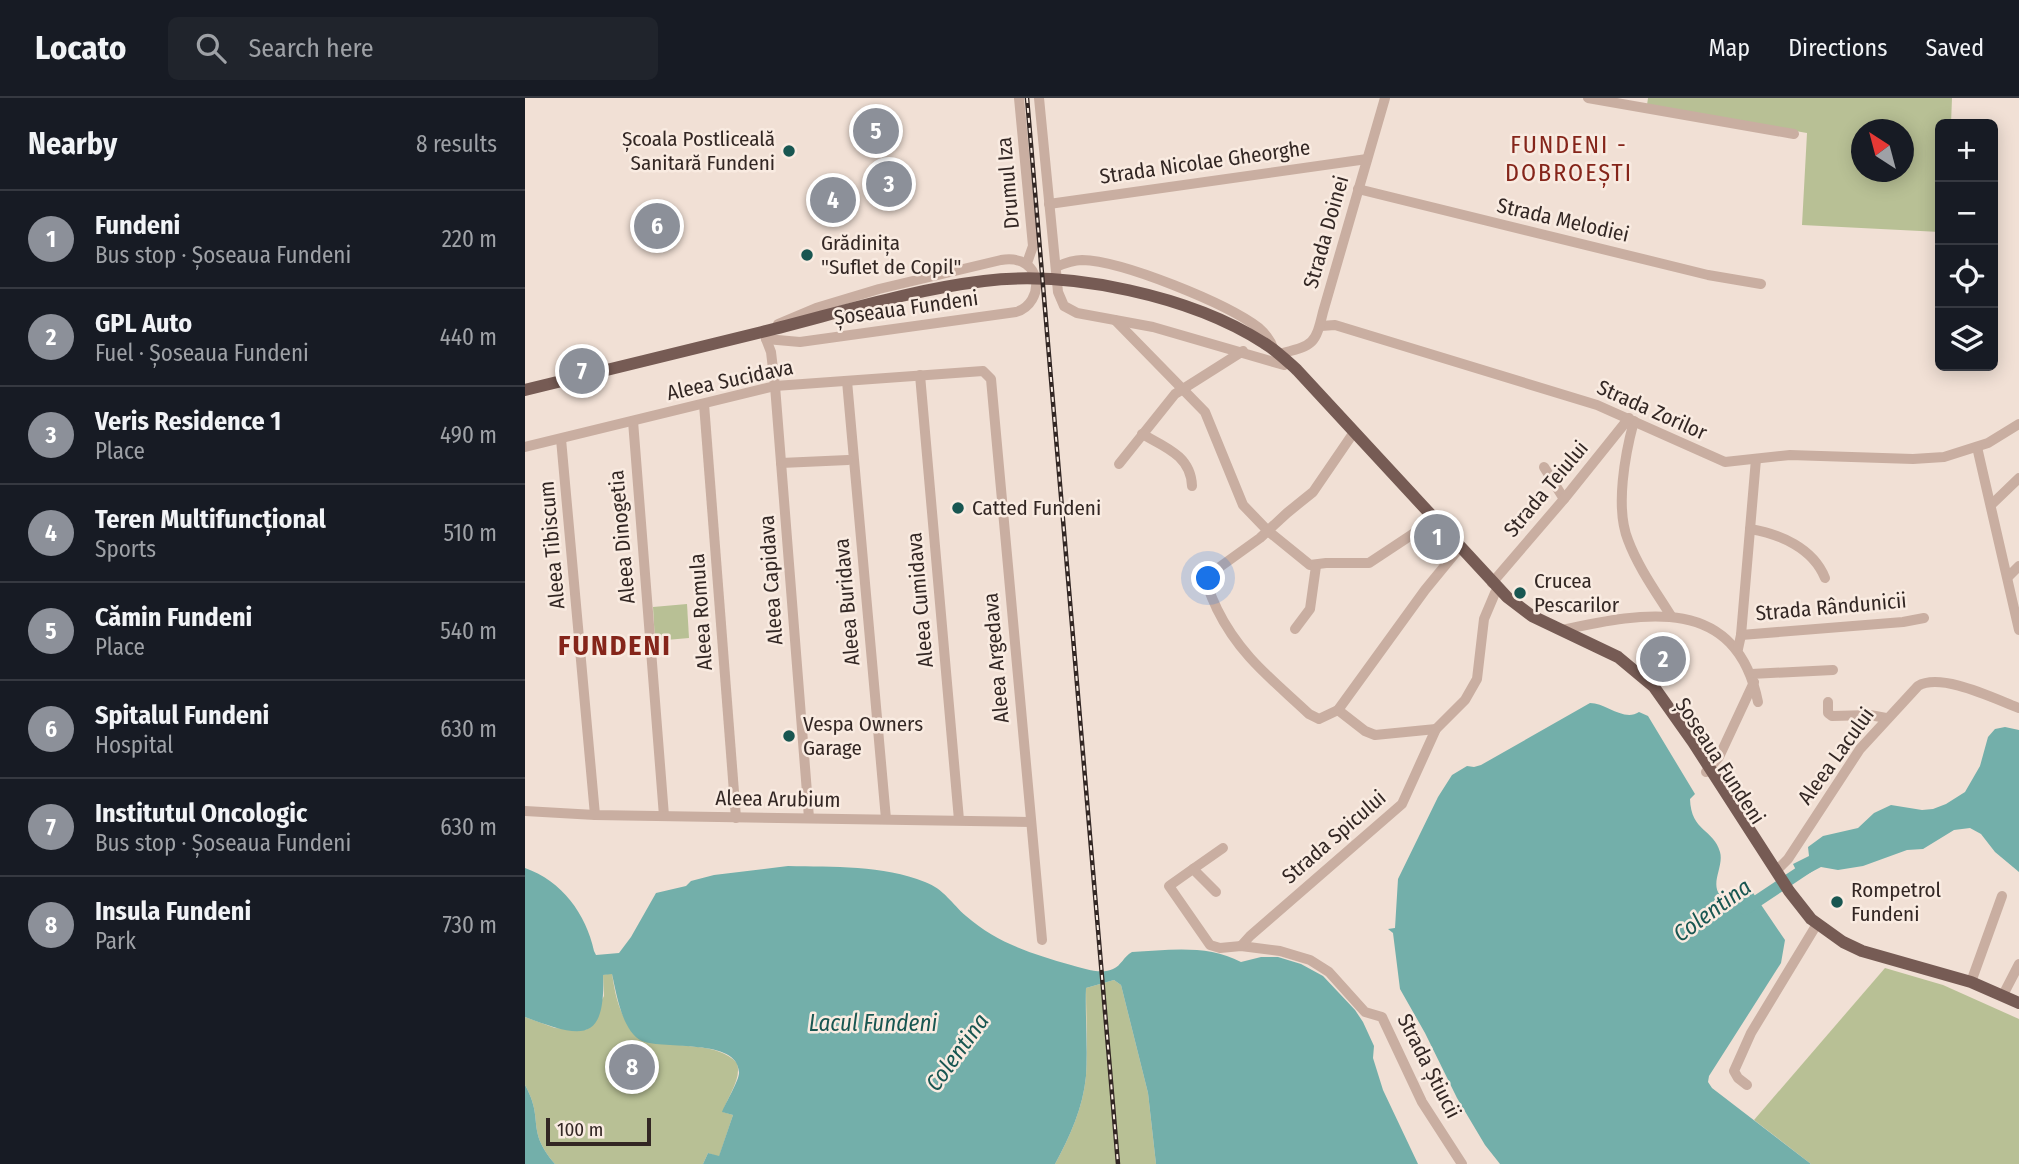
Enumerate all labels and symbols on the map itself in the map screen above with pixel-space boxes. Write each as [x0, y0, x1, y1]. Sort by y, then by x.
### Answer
pin: 5 [853, 105, 899, 157]
north arrow [1851, 119, 1914, 182]
place label: Școala Postliceală Sanitară Fundeni [622, 126, 775, 176]
district label: FUNDENI - DOBROEȘTI [1505, 131, 1633, 188]
street label: Strada Nicolae Gheorghe [1098, 134, 1312, 190]
street label: Drumul Iza [991, 136, 1025, 230]
marker: Școala Postliceală Sanitară Fundeni [781, 143, 797, 159]
pin: 3 [866, 158, 912, 210]
street label: Strada Doinei [1298, 173, 1354, 291]
pin: 4 [810, 174, 856, 226]
street label: Strada Melodiei [1494, 192, 1632, 248]
pin: 6 [634, 200, 680, 252]
place label: Grădinița "Suflet de Copil" [821, 230, 961, 280]
marker: Grădinița "Suflet de Copil" [799, 247, 815, 263]
street label: Șoseaua Fundeni [832, 285, 980, 331]
pin: 7 [559, 345, 605, 397]
street label: Aleea Sucidava [664, 354, 796, 406]
street label: Strada Zorilor [1593, 374, 1712, 446]
street label: Strada Teiului [1498, 436, 1594, 542]
street label: Aleea Dinogetia [603, 469, 641, 605]
street label: Aleea Tibiscum [533, 480, 571, 610]
place label: Catted Fundeni [972, 495, 1101, 521]
marker: Catted Fundeni [950, 500, 966, 516]
pin: 1 [1414, 511, 1460, 563]
street label: Aleea Capidava [753, 514, 789, 646]
street label: Aleea Cumidava [901, 531, 939, 669]
street label: Aleea Buridava [828, 537, 866, 667]
street label: Aleea Romula [684, 553, 718, 671]
your location [1191, 561, 1225, 595]
place label: Crucea Pescarilor [1534, 568, 1620, 618]
marker: Crucea Pescarilor [1512, 585, 1528, 601]
street label: Strada Rândunicii [1754, 587, 1908, 627]
street label: Aleea Argedava [977, 592, 1015, 724]
district label: FUNDENI [558, 629, 672, 662]
pin: 2 [1640, 633, 1686, 685]
street label: Șoseaua Fundeni [1669, 693, 1771, 829]
street label: Aleea Lacului [1792, 703, 1880, 809]
place label: Vespa Owners Garage [803, 711, 923, 761]
marker: Vespa Owners Garage [781, 728, 797, 744]
street label: Aleea Arubium [715, 785, 841, 813]
street label: Strada Spicului [1277, 785, 1391, 889]
water label: Colentina [1668, 872, 1756, 948]
place label: Rompetrol Fundeni [1851, 877, 1942, 927]
marker: Rompetrol Fundeni [1829, 894, 1845, 910]
water label: Colentina [919, 1008, 995, 1096]
water label: Lacul Fundeni [809, 1009, 937, 1037]
street label: Strada Știucii [1392, 1009, 1466, 1123]
pin: 8 [609, 1041, 655, 1093]
scale bar [546, 1115, 651, 1147]

